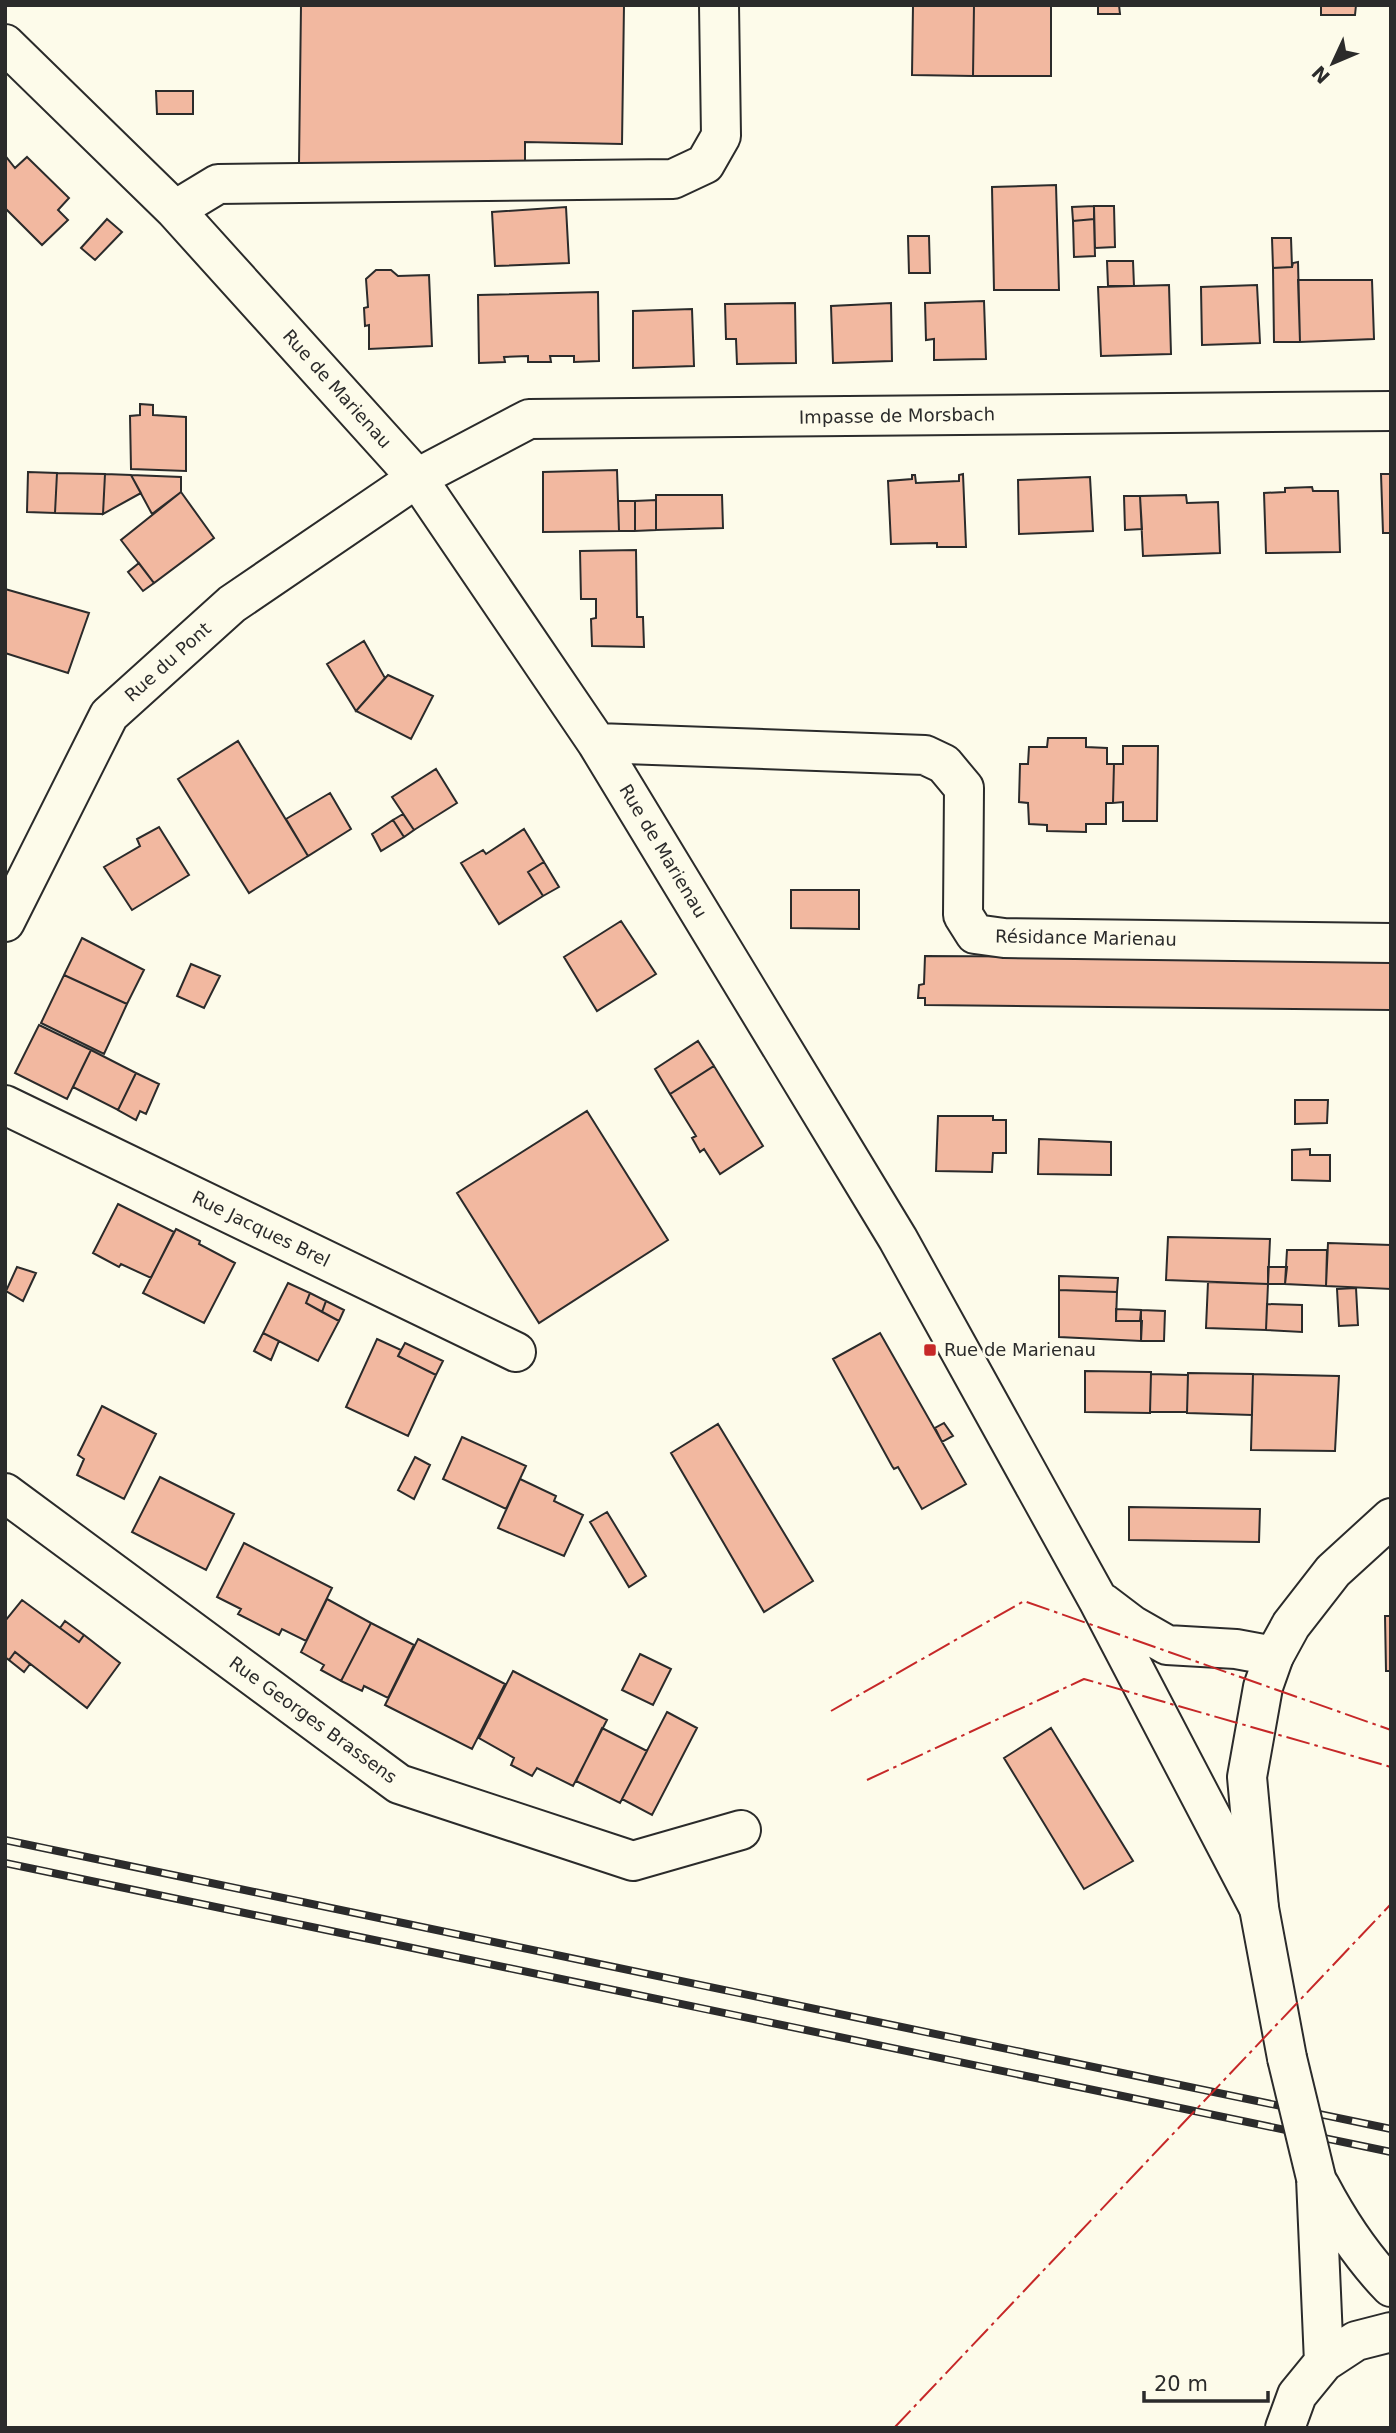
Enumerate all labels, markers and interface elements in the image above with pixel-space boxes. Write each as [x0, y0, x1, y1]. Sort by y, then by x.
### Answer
north arrow [1298, 28, 1368, 98]
text: N [1307, 61, 1334, 88]
street label: Rue de Marienau [279, 325, 396, 452]
street label: Impasse de Morsbach [799, 403, 995, 428]
street label: Rue du Pont [120, 618, 215, 706]
street label: Rue de Marienau [615, 780, 712, 921]
street label: Résidance Marienau [995, 925, 1177, 950]
street label: Rue Jacques Brel [189, 1186, 333, 1271]
place label: Rue de Marienau [944, 1339, 1096, 1360]
marker: Rue de Marienau [922, 1342, 938, 1358]
street label: Rue Georges Brassens [225, 1652, 401, 1787]
scale bar [1144, 2360, 1268, 2404]
text: 20 m [1154, 2372, 1208, 2396]

